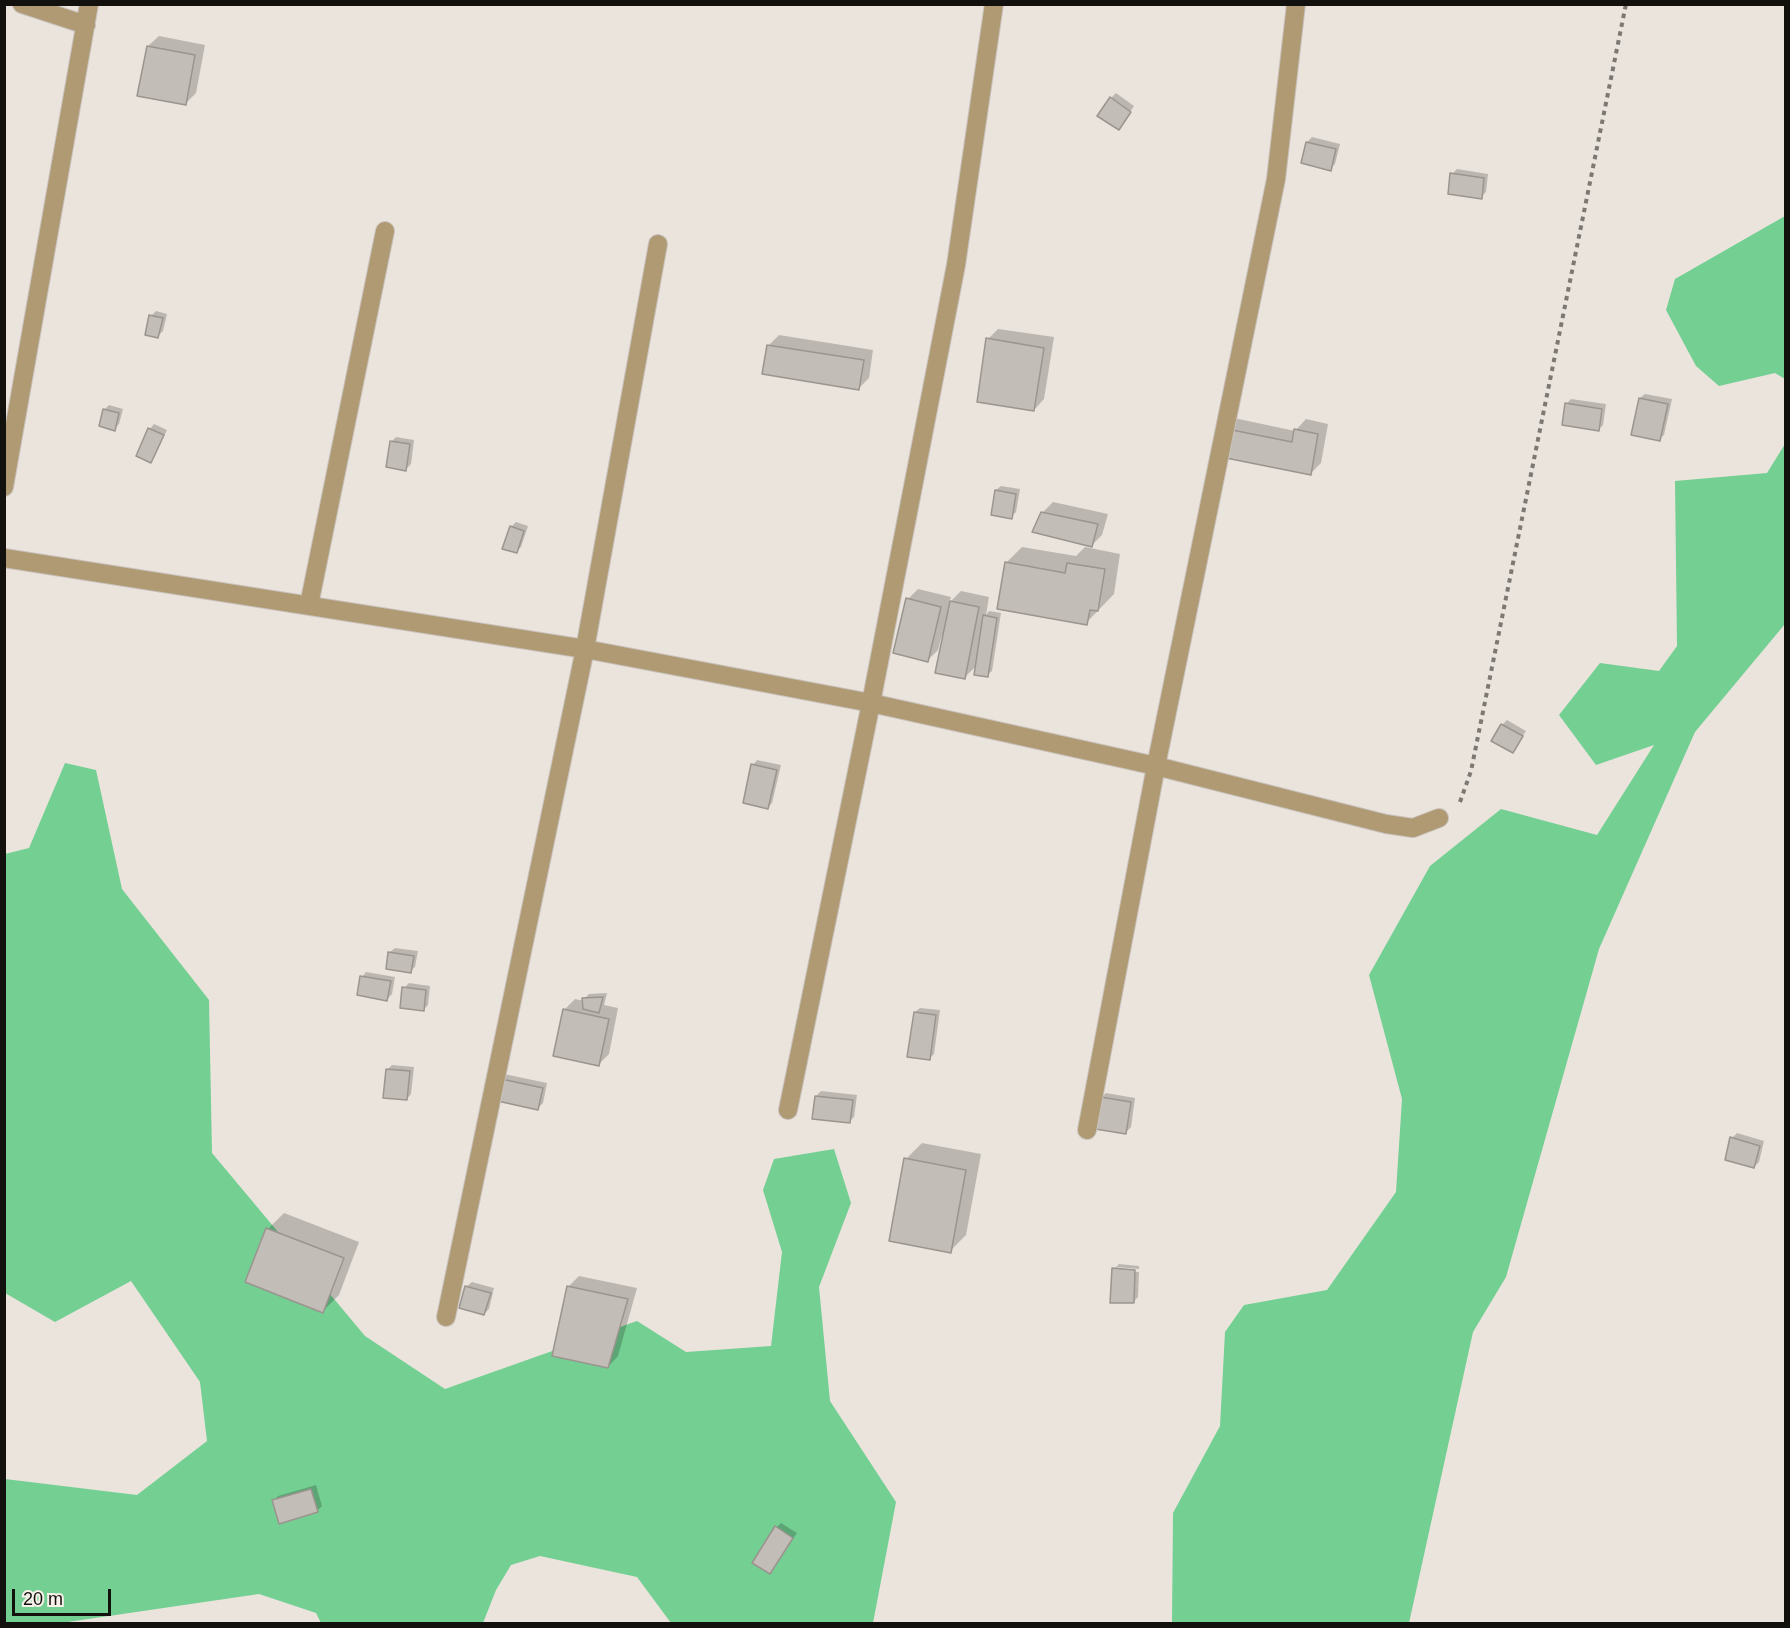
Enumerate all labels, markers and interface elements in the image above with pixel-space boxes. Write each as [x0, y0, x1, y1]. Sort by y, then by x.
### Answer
scale bar [15, 1577, 114, 1615]
text: 20 m [23, 1589, 63, 1609]

